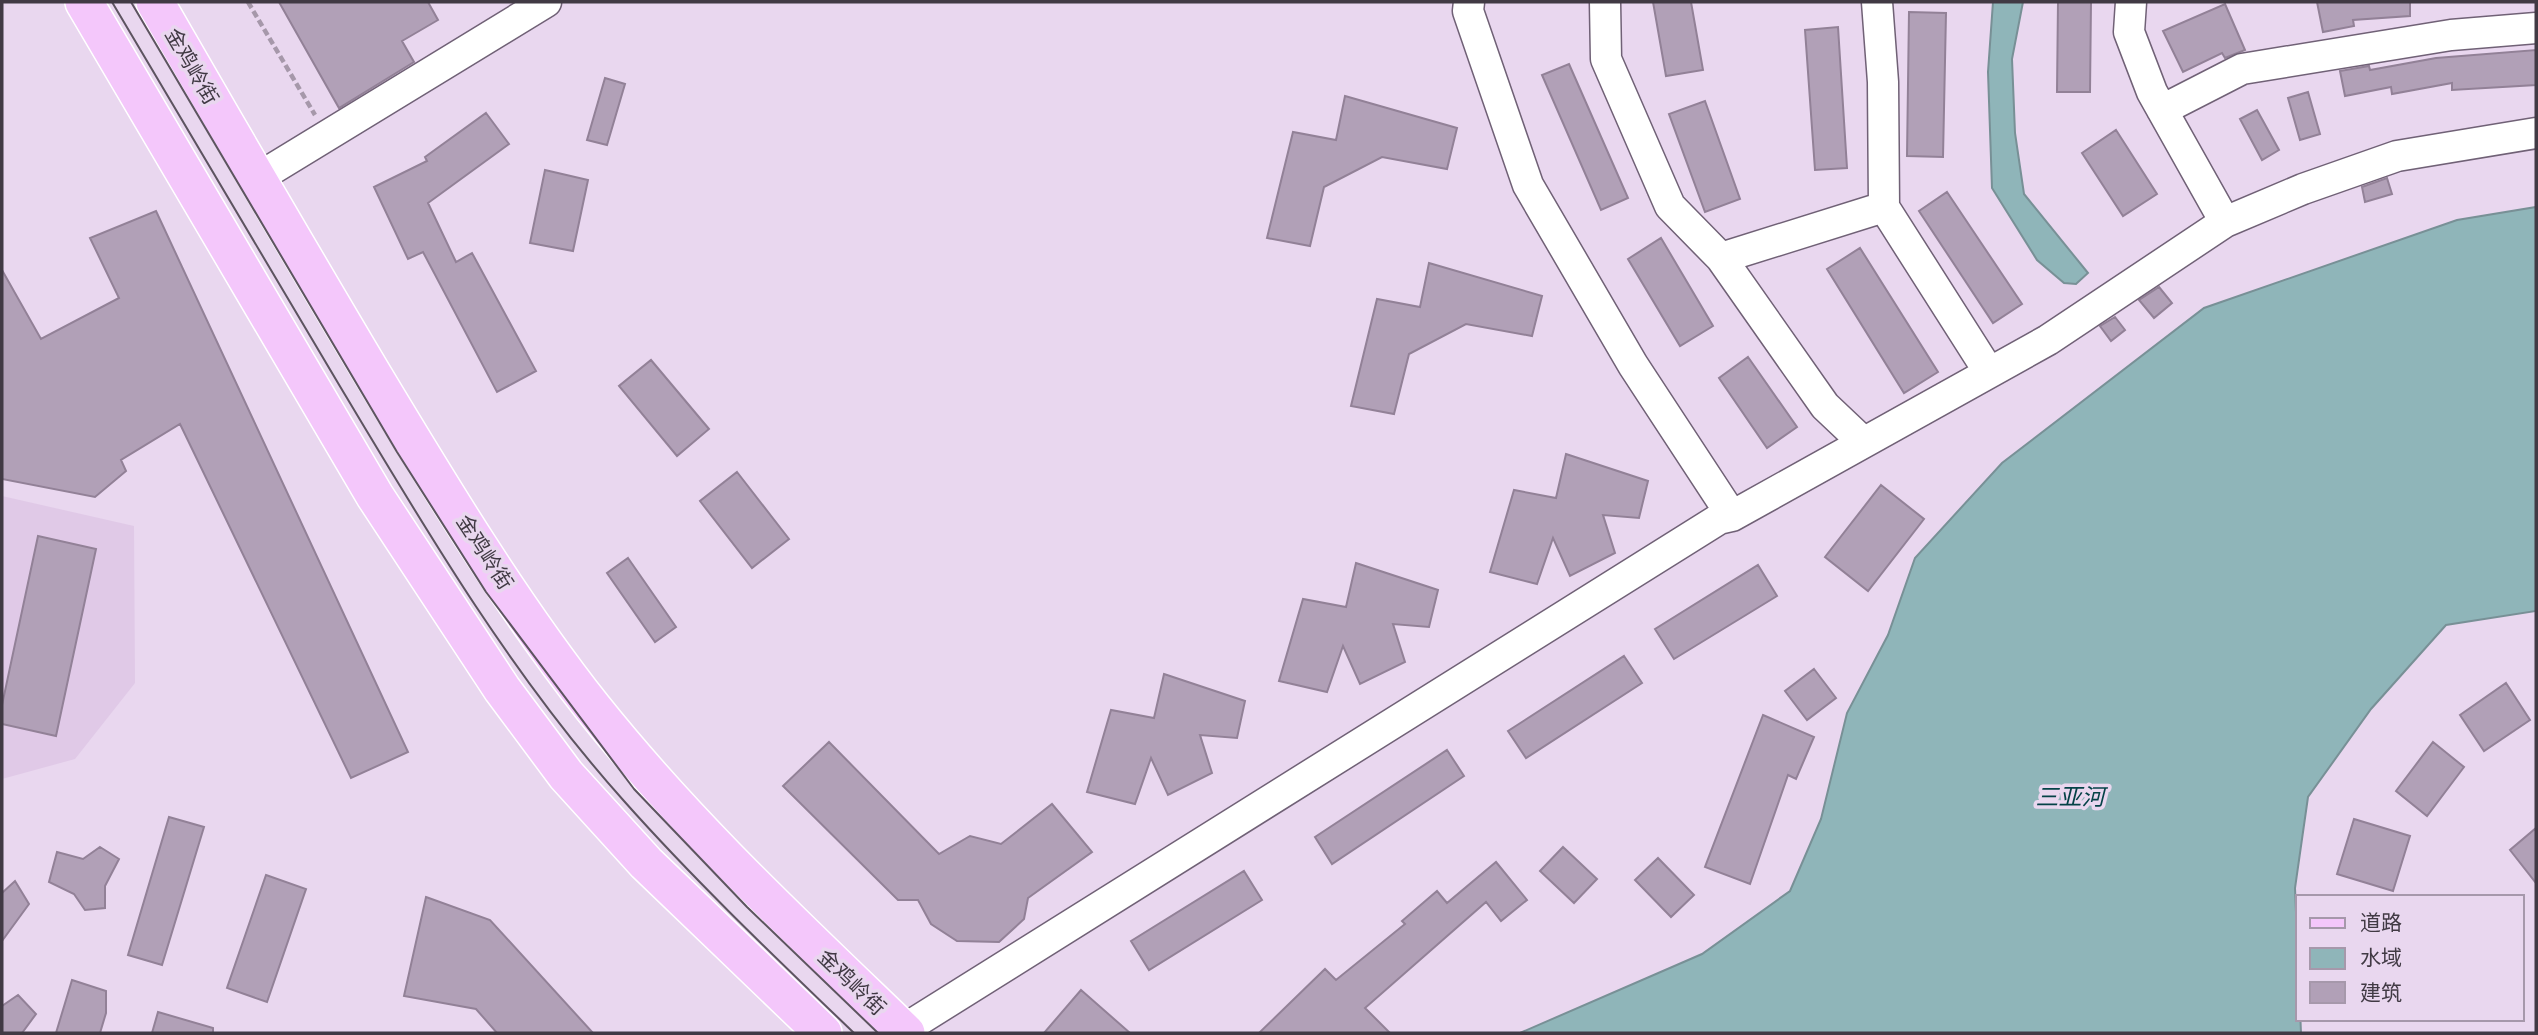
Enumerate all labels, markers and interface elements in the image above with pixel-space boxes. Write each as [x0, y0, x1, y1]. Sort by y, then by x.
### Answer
street label: 金鸡岭街 [160, 23, 224, 109]
street label: 金鸡岭街 [452, 510, 518, 594]
water label: 三亚河 [2036, 783, 2109, 811]
legend [2296, 895, 2524, 1021]
text: 道路 [2360, 910, 2402, 935]
street label: 金鸡岭街 [813, 944, 891, 1020]
text: 水域 [2360, 945, 2402, 970]
text: 建筑 [2360, 980, 2402, 1005]

